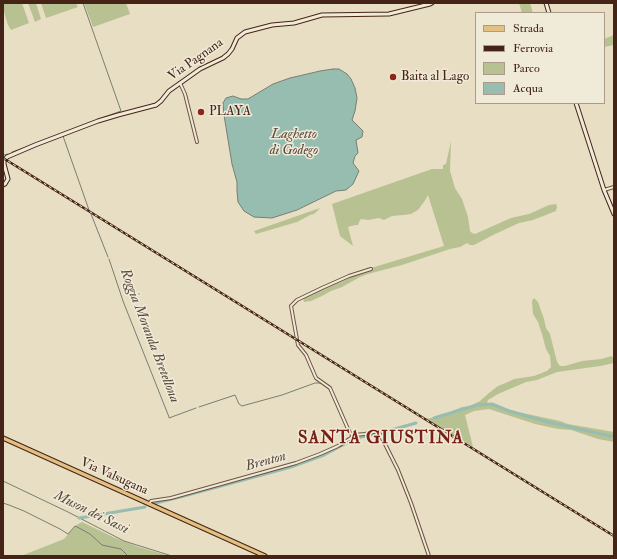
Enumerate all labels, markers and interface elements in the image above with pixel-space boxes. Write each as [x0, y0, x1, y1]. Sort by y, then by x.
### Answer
legend [475, 12, 605, 104]
text: Strada [513, 21, 544, 36]
street label: Via Pagnana [165, 35, 227, 85]
text: Ferrovia [513, 41, 553, 56]
text: Parco [513, 61, 540, 76]
place label: Baita al Lago [401, 69, 469, 85]
marker: Baita al Lago [388, 72, 398, 82]
text: Acqua [513, 81, 543, 96]
place label: PLAYA [209, 104, 251, 120]
marker: PLAYA [196, 107, 206, 117]
water label: Laghetto di Godego [270, 127, 318, 160]
water label: Roggia Moranda Bretellona [116, 266, 182, 406]
district label: SANTA GIUSTINA [298, 429, 464, 449]
water label: Brenton [244, 449, 288, 475]
street label: Via Valsugana [78, 455, 150, 499]
water label: Muson dei Sassi [51, 488, 131, 538]

